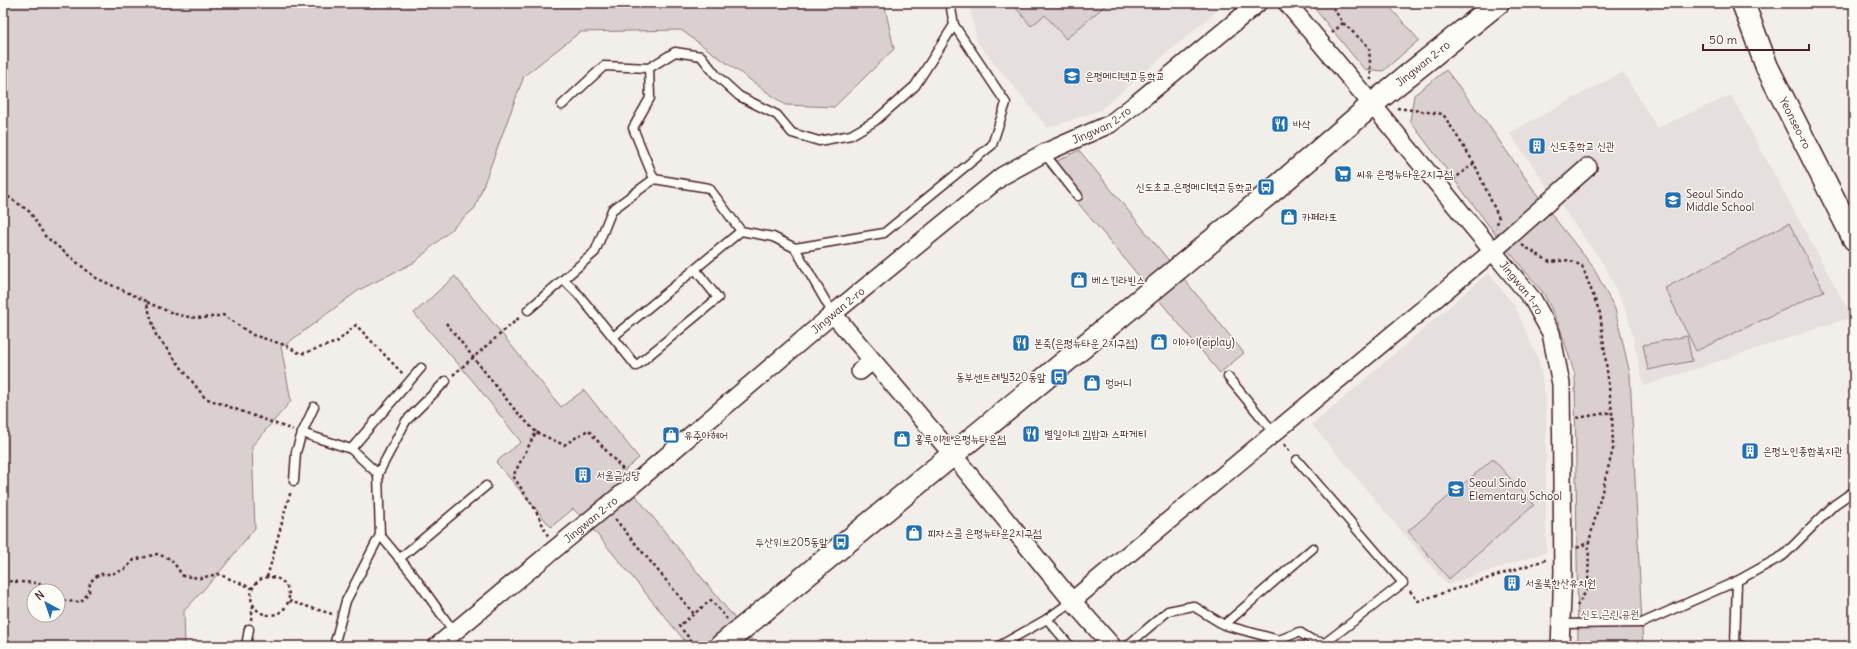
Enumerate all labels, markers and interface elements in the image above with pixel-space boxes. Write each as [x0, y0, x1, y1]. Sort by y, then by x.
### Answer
scale bar [1703, 26, 1809, 52]
text: 50 m [1709, 32, 1738, 47]
street label: Jingwan 2-ro [1393, 38, 1453, 89]
school or university icon: 은평메디텍고등학교 [1062, 66, 1082, 86]
place label: 은평메디텍고등학교 [1085, 69, 1165, 83]
street label: Yeonseo-ro [1776, 95, 1814, 151]
street label: Jingwan 2-ro [1070, 103, 1134, 147]
restaurant icon: 바삭 [1270, 114, 1290, 134]
place label: 바삭 [1293, 117, 1311, 131]
building icon: 신도중학교 신관 [1527, 136, 1547, 156]
place label: 신도중학교 신관 [1550, 139, 1615, 153]
supermarket icon: 씨유 은평뉴타운2지구점 [1333, 164, 1353, 184]
place label: 씨유 은평뉴타운2지구점 [1356, 167, 1453, 181]
bus stop icon: 신도초교.은평메디텍고등학교 [1256, 177, 1276, 197]
place label: 신도초교.은평메디텍고등학교 [1136, 180, 1253, 194]
place label: Seoul Sindo Middle School [1686, 187, 1754, 214]
school or university icon: Seoul Sindo Middle School [1663, 190, 1683, 210]
shop icon: 카페라또 [1279, 207, 1299, 227]
place label: 카페라또 [1302, 210, 1338, 224]
street label: Jingwan 1-ro [1497, 258, 1547, 317]
shop icon: 베스킨라빈스 [1069, 270, 1089, 290]
place label: 베스킨라빈스 [1092, 273, 1145, 287]
street label: Jingwan 2-ro [808, 284, 867, 337]
shop icon: 이아이(eiplay) [1149, 332, 1169, 352]
restaurant icon: 본죽(은평뉴타운 2지구점) [1011, 333, 1031, 353]
place label: 이아이(eiplay) [1172, 335, 1235, 349]
place label: 본죽(은평뉴타운 2지구점) [1034, 336, 1138, 350]
bus stop icon: 동부센트레빌320동앞 [1049, 367, 1069, 387]
place label: 동부센트레빌320동앞 [956, 370, 1046, 384]
shop icon: 멍머니 [1082, 373, 1102, 393]
place label: 멍머니 [1105, 376, 1132, 390]
restaurant icon: 별일이네 김밥과 스파게티 [1021, 424, 1041, 444]
shop icon: 유주아헤어 [661, 425, 681, 445]
place label: 별일이네 김밥과 스파게티 [1044, 427, 1147, 441]
place label: 유주아헤어 [684, 428, 728, 442]
shop icon: 홍루이젠 은평뉴타운점 [892, 429, 912, 449]
place label: 홍루이젠 은평뉴타운점 [915, 432, 1006, 446]
building icon: 은평노인종합복지관 [1740, 441, 1760, 461]
place label: 은평노인종합복지관 [1763, 444, 1843, 458]
building icon: 서울금성당 [573, 465, 593, 485]
place label: 서울금성당 [596, 468, 640, 482]
place label: Seoul Sindo Elementary School [1469, 476, 1562, 503]
school or university icon: Seoul Sindo Elementary School [1446, 479, 1466, 499]
street label: Jingwan 2-ro [561, 493, 620, 546]
shop icon: 피자스쿨 은평뉴타운2지구점 [904, 523, 924, 543]
place label: 피자스쿨 은평뉴타운2지구점 [927, 526, 1042, 540]
bus stop icon: 두산위브205동앞 [831, 532, 851, 552]
place label: 두산위브205동앞 [755, 535, 828, 549]
building icon: 서울북한산유치원 [1502, 573, 1522, 593]
place label: 서울북한산유치원 [1525, 576, 1596, 590]
north arrow [26, 583, 66, 623]
text: N [32, 588, 47, 603]
park label: 신도 근린 공원 [1581, 607, 1639, 621]

